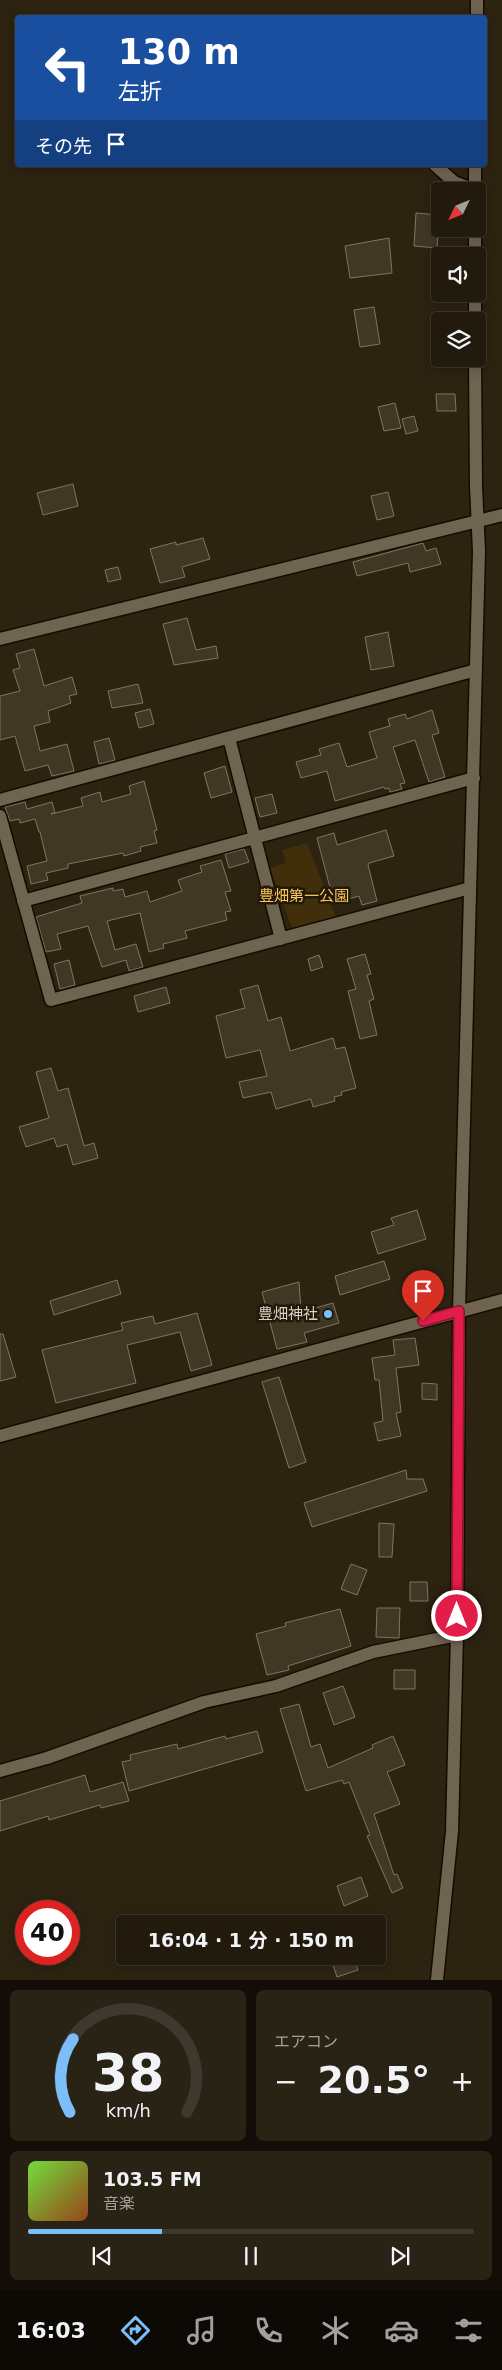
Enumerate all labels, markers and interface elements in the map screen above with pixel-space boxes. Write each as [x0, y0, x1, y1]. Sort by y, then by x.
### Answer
text: 130 m [118, 32, 240, 72]
icon: left [35, 35, 100, 100]
text: 左折 [118, 79, 162, 104]
icon: arrive [102, 130, 130, 158]
text: その先 [35, 135, 92, 157]
north arrow [431, 182, 486, 238]
map controls [431, 182, 486, 367]
button: sound [431, 247, 486, 302]
button: layers [431, 312, 486, 367]
park label: 豊畑第一公園 [259, 887, 349, 905]
pin [402, 1270, 444, 1321]
icon: arrive [409, 1277, 437, 1305]
place label: 豊畑神社 [258, 1305, 318, 1323]
marker: 豊畑神社 [322, 1308, 334, 1320]
position arrow [430, 1589, 482, 1641]
speed limit sign: 40 [15, 1900, 80, 1965]
text: 16:04 · 1 分 · 150 m [148, 1929, 354, 1951]
text: エアコン [274, 2032, 338, 2051]
text: 38 [92, 2043, 164, 2103]
text: 20.5° [318, 2058, 430, 2102]
text: − [274, 2065, 297, 2098]
text: + [451, 2065, 474, 2098]
text: km/h [105, 2100, 151, 2121]
text: 103.5 FM [103, 2168, 202, 2190]
text: 音楽 [103, 2194, 135, 2213]
icon: previous [88, 2242, 116, 2270]
icon: pause [237, 2242, 265, 2270]
icon: next [386, 2242, 414, 2270]
icon: directions [118, 2313, 153, 2348]
icon: music [184, 2313, 219, 2348]
icon: phone [251, 2313, 286, 2348]
icon: climate [318, 2313, 353, 2348]
icon: car [384, 2313, 419, 2348]
icon: filters [451, 2313, 486, 2348]
text: 16:03 [16, 2318, 86, 2343]

